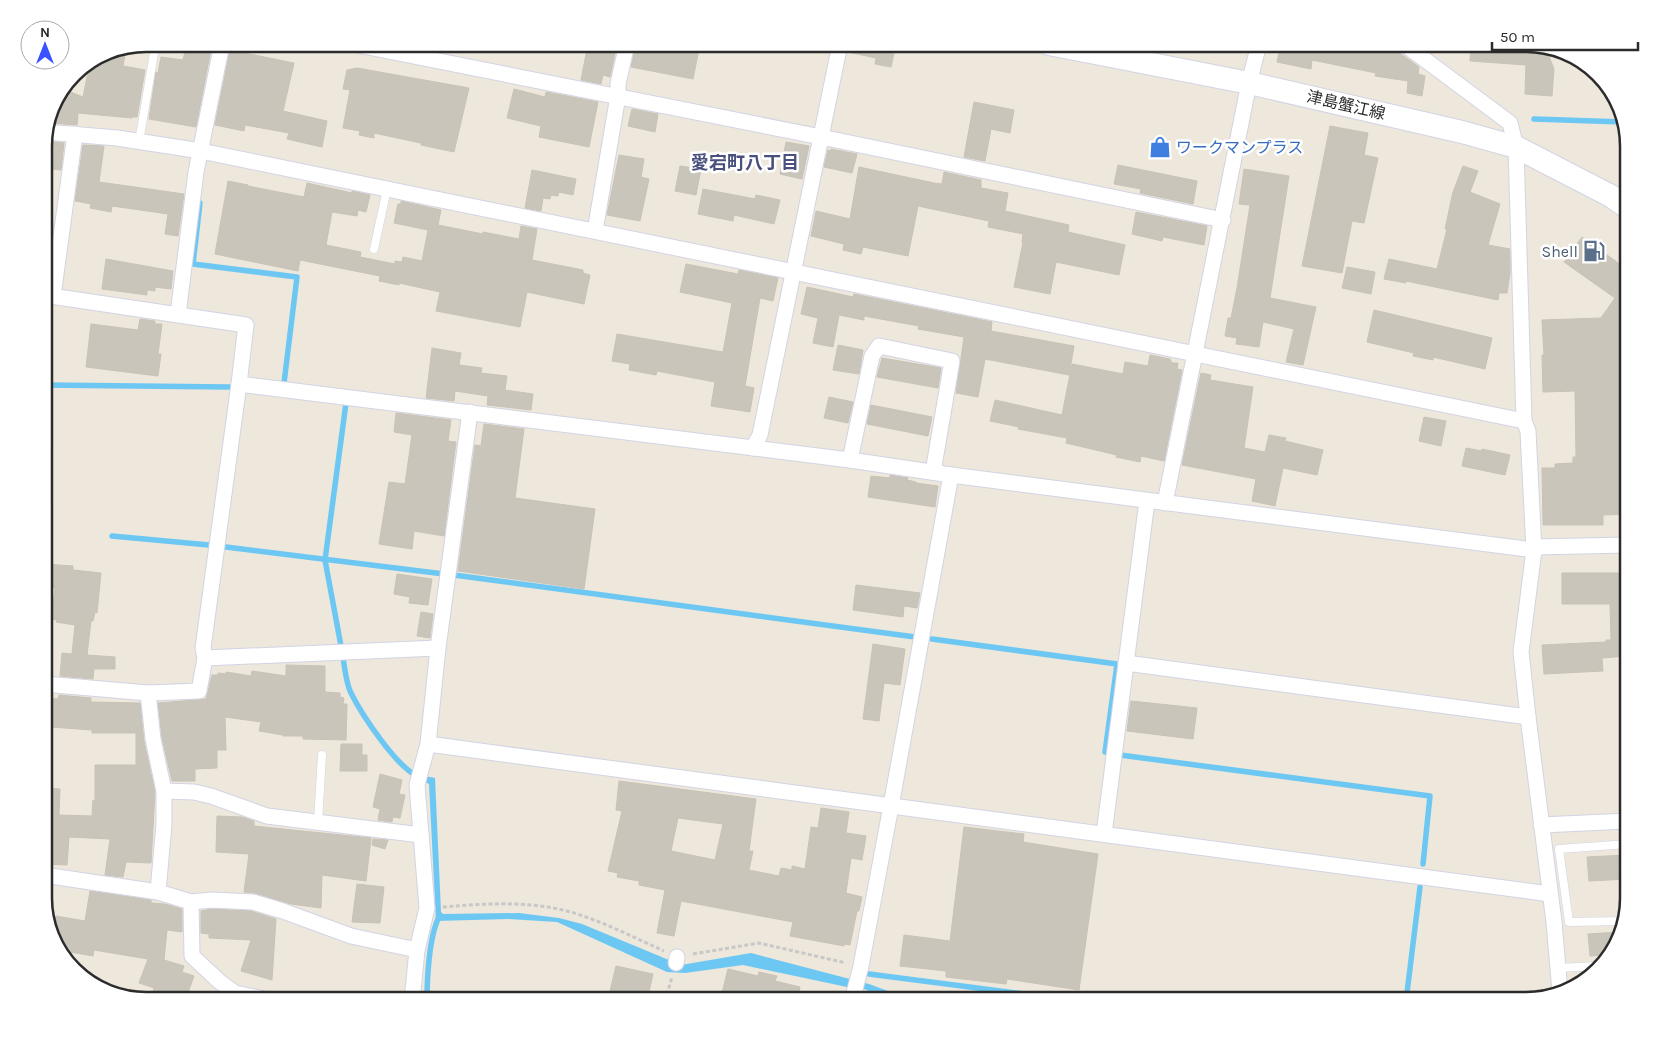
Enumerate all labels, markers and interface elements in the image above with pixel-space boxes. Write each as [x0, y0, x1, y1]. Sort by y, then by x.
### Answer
north arrow [20, 20, 70, 70]
scale bar [1492, 20, 1638, 52]
text: N [40, 24, 50, 41]
text: 50 m [1500, 28, 1535, 46]
street label: 津島蟹江線 [1305, 87, 1387, 123]
shop icon: ワークマンプラス [1147, 134, 1173, 160]
place label: ワークマンプラス [1176, 138, 1303, 157]
district label: 愛宕町八丁目 [691, 152, 799, 174]
fuel station icon: Shell [1581, 238, 1607, 264]
place label: Shell [1541, 242, 1578, 261]

